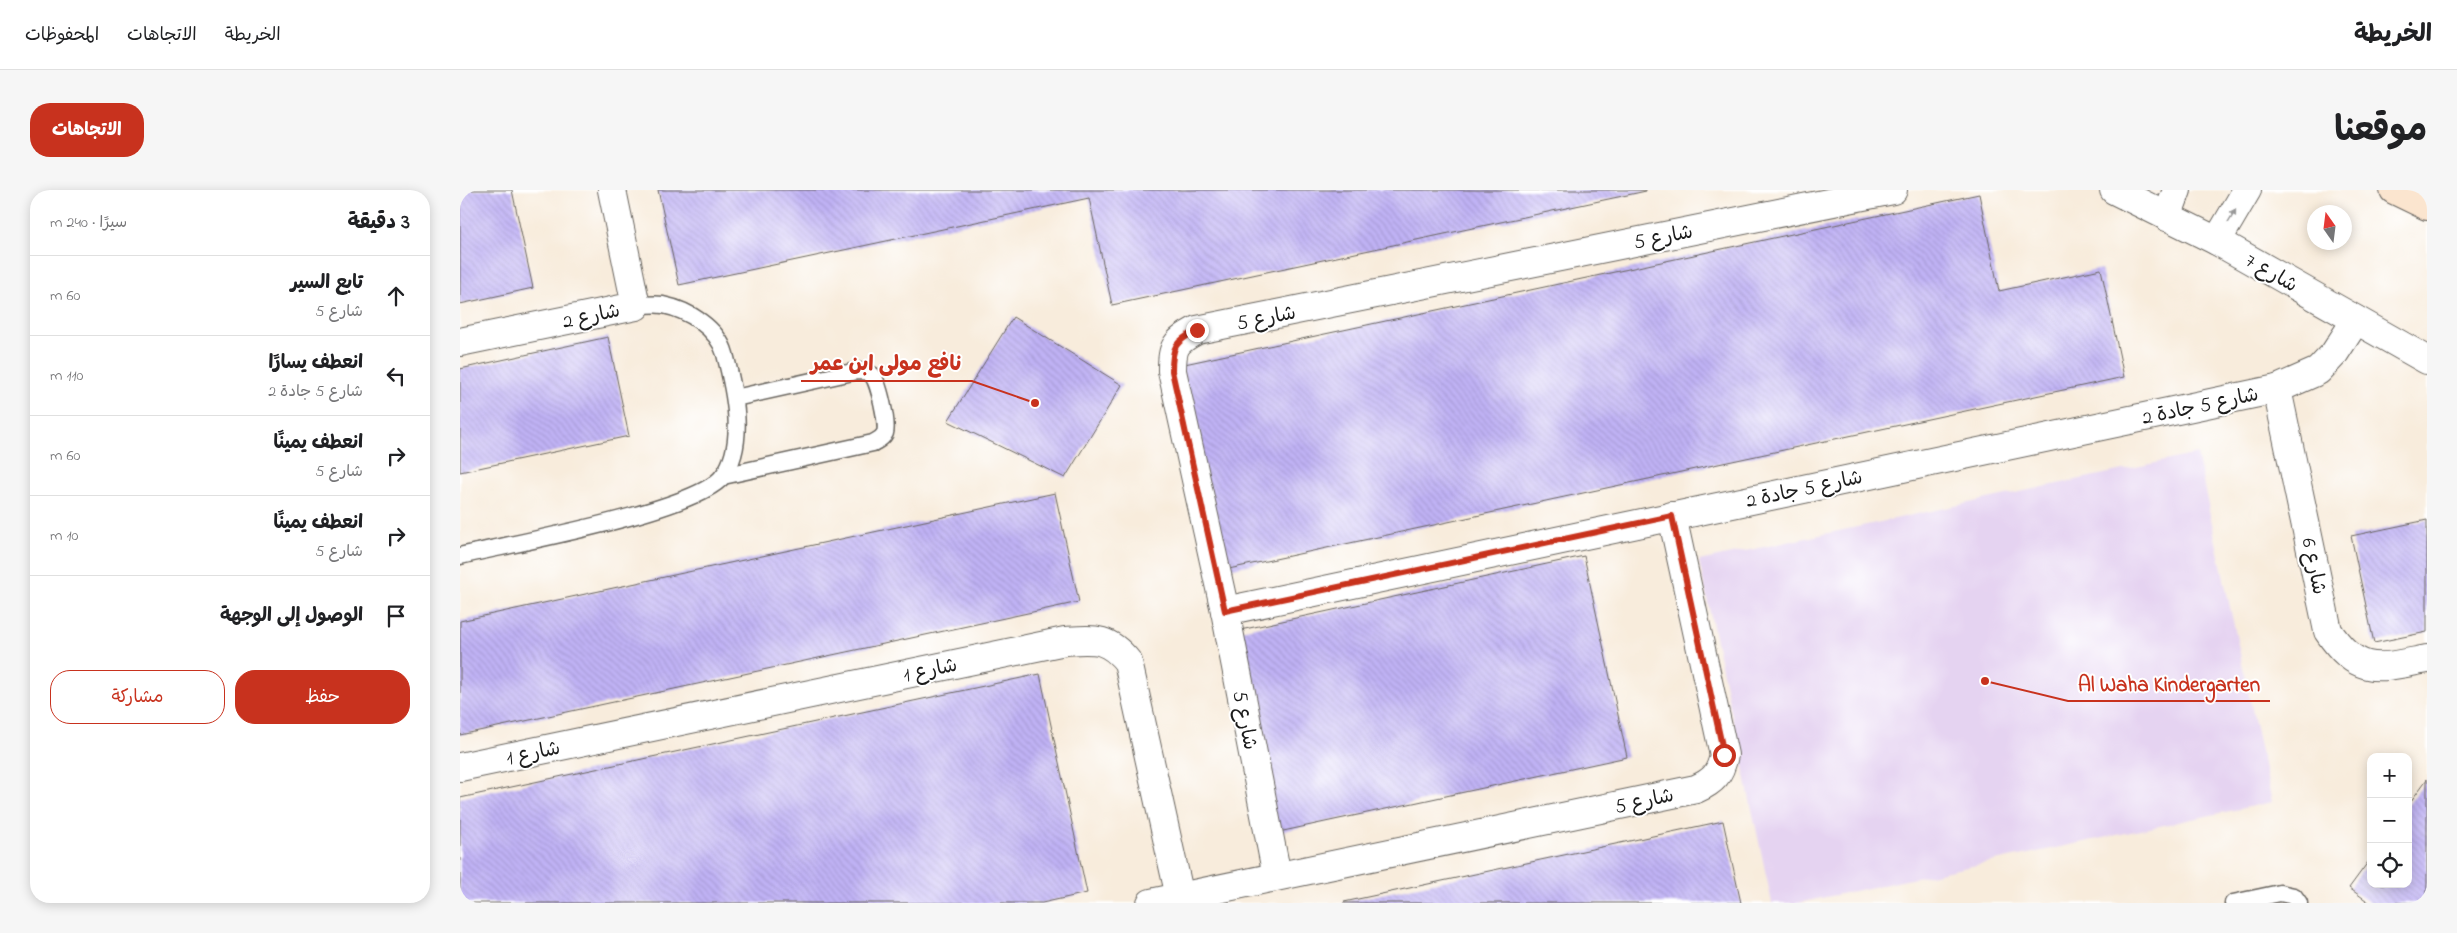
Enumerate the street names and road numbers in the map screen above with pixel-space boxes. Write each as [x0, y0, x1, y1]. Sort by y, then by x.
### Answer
street label: شارع 5 [1631, 219, 1696, 258]
street label: شارع 7 [2239, 247, 2302, 301]
street label: شارع 2 [560, 297, 623, 338]
street label: شارع 5 [1234, 300, 1299, 339]
street label: شارع 5 جادة 2 [2140, 381, 2262, 434]
street label: شارع 5 جادة 2 [1744, 464, 1866, 517]
street label: شارع 6 [2292, 536, 2333, 597]
street label: شارع 1 [901, 652, 960, 691]
street label: شارع 5 [1224, 688, 1263, 753]
street label: شارع 1 [504, 735, 563, 774]
street label: شارع 5 [1612, 782, 1677, 823]

